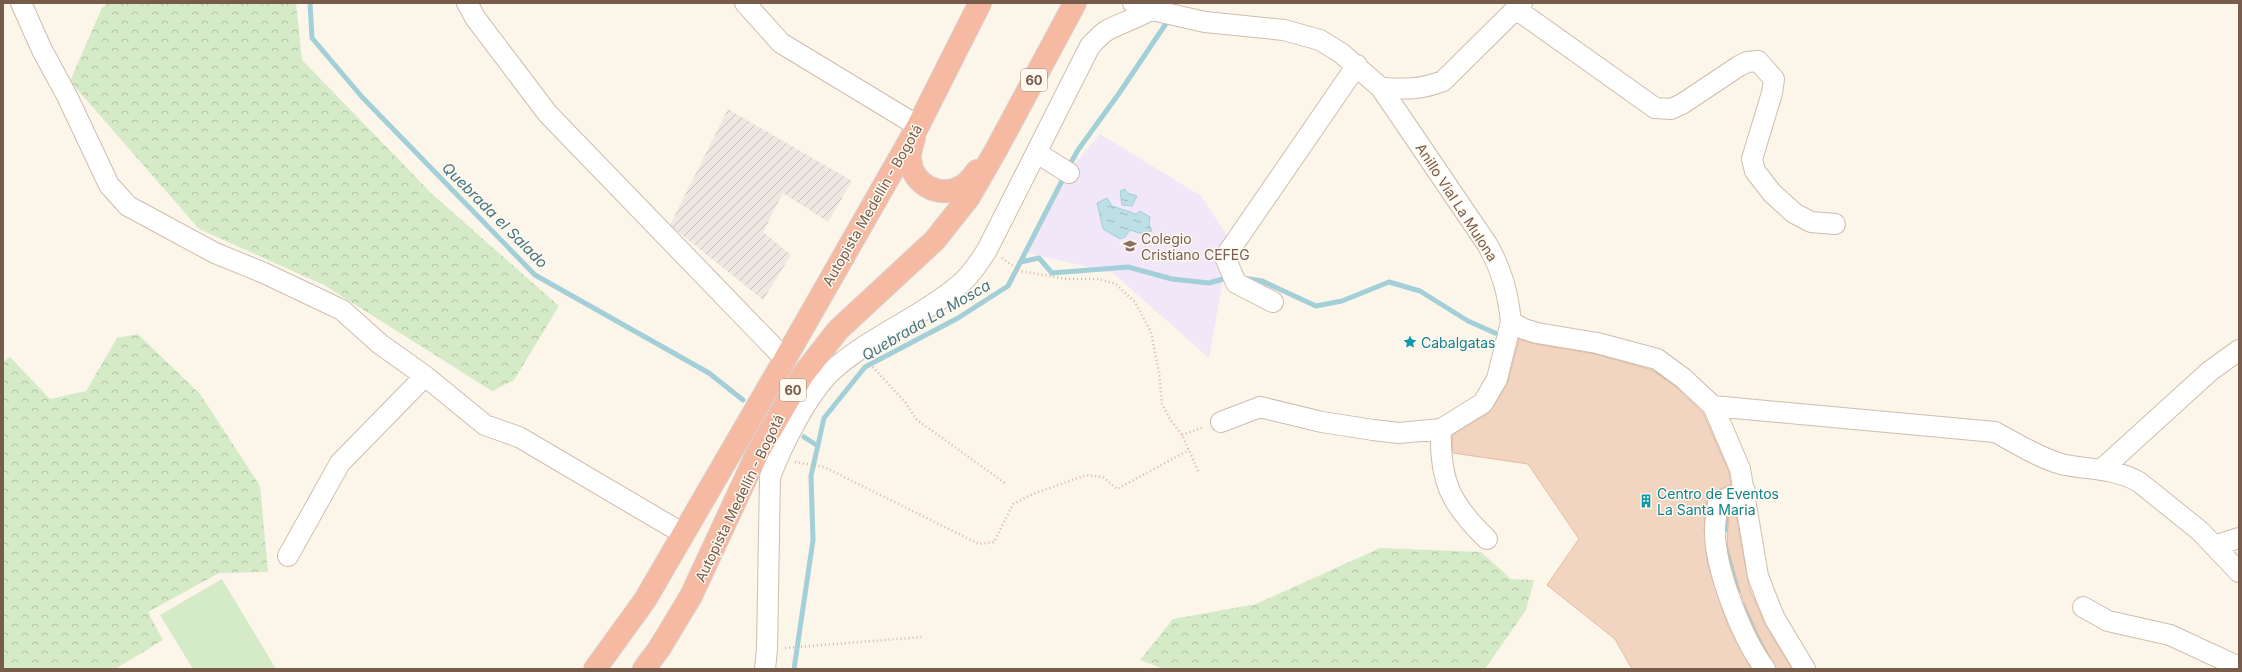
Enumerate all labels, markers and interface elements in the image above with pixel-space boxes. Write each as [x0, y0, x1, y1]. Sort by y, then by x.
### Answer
road number: 60 [1021, 69, 1047, 91]
street label: Autopista Medellín - Bogotá [819, 121, 925, 289]
street label: Anillo Vial La Mulona [1412, 140, 1502, 264]
water label: Quebrada el Salado [438, 158, 552, 272]
place label: Colegio Cristiano CEFEG [1141, 230, 1250, 263]
school or university icon: Colegio Cristiano CEFEG [1122, 238, 1138, 254]
water label: Quebrada La Mosca [858, 275, 994, 365]
place icon: Cabalgatas [1402, 334, 1418, 350]
place label: Cabalgatas [1421, 334, 1495, 351]
road number: 60 [780, 379, 806, 401]
street label: Autopista Medellín - Bogotá [691, 412, 787, 584]
place label: Centro de Eventos La Santa Maria [1657, 485, 1779, 518]
building icon: Centro de Eventos La Santa Maria [1638, 493, 1654, 509]

